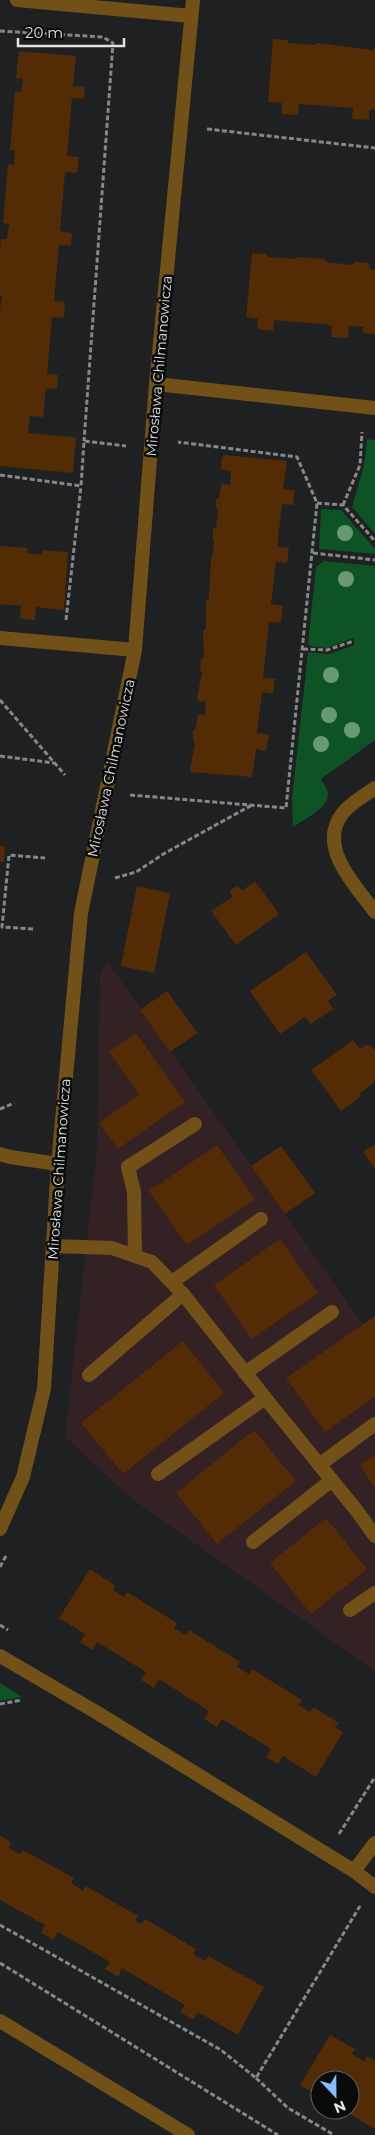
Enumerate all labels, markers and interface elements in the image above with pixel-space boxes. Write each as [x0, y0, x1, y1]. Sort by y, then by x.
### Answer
scale bar [18, 15, 124, 47]
text: 20 m [25, 23, 63, 42]
street label: Mirosława Chilmanowicza [142, 275, 176, 457]
street label: Mirosława Chilmanowicza [83, 677, 139, 859]
street label: Mirosława Chilmanowicza [44, 1078, 74, 1260]
north arrow [310, 2070, 360, 2120]
text: N [331, 2097, 348, 2118]

